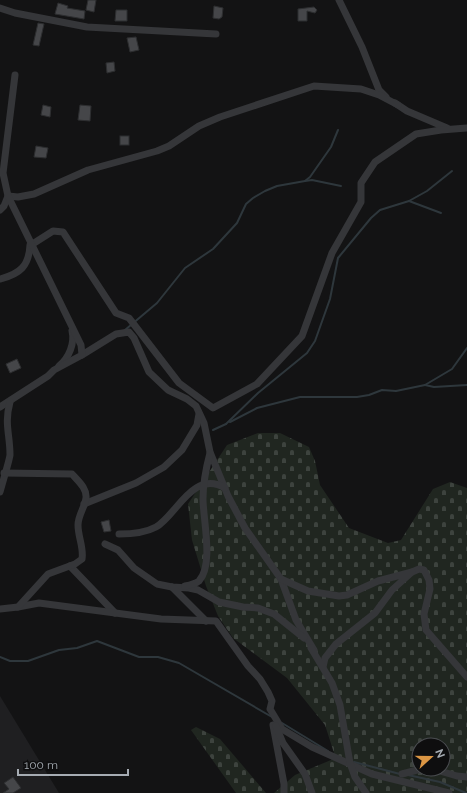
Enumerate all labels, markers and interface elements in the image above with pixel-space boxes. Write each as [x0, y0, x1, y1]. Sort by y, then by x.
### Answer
north arrow [411, 737, 451, 777]
text: N [432, 747, 447, 760]
scale bar [18, 751, 128, 777]
text: 100 m [24, 758, 58, 772]

